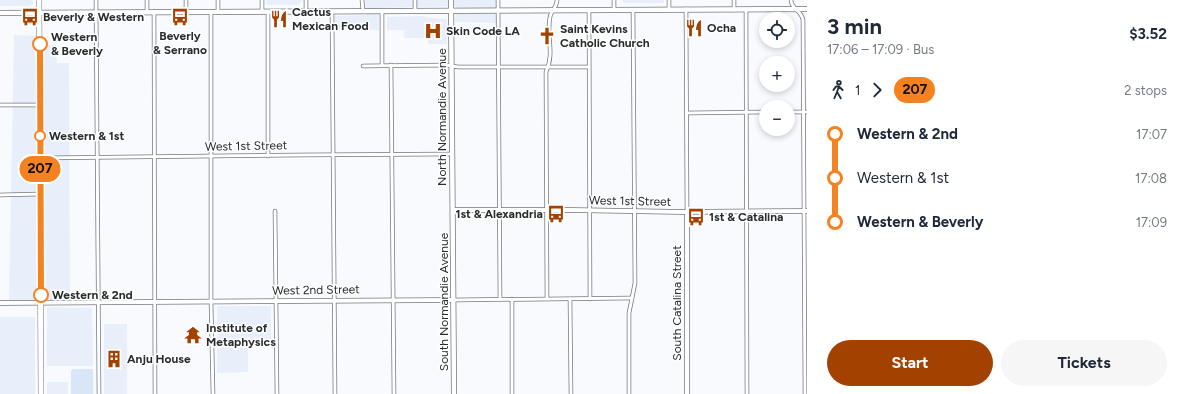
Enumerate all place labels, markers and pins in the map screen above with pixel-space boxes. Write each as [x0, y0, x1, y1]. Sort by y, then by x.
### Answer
place label: Cactus Mexican Food [292, 5, 369, 33]
bus stop icon: Beverly & Western [20, 7, 40, 27]
bus stop icon: Beverly & Serrano [170, 7, 190, 27]
restaurant icon: Cactus Mexican Food [269, 9, 289, 29]
place label: Beverly & Western [43, 10, 144, 24]
restaurant icon: Ocha [684, 18, 704, 38]
hospital icon: Skin Code LA [423, 21, 443, 41]
place label: Ocha [707, 21, 736, 35]
place label: Saint Kevins Catholic Church [560, 22, 650, 50]
place label: Skin Code LA [446, 24, 520, 38]
church icon: Saint Kevins Catholic Church [537, 26, 557, 46]
place label: Beverly & Serrano [153, 29, 207, 57]
place label: Western & Beverly [51, 30, 103, 58]
marker: Western & Beverly [32, 36, 48, 52]
place label: Western & 1st [49, 129, 124, 143]
marker: Western & 1st [34, 130, 46, 142]
bus stop icon: 1st & Alexandria [546, 204, 566, 224]
place label: 1st & Alexandria [455, 207, 543, 221]
bus stop icon: 1st & Catalina [686, 207, 706, 227]
place label: 1st & Catalina [709, 210, 783, 224]
marker: Western & 2nd [33, 287, 49, 303]
place label: Western & 2nd [52, 288, 133, 302]
place label: Institute of Metaphysics [206, 321, 276, 349]
temple icon: Institute of Metaphysics [183, 325, 203, 345]
building icon: Anju House [104, 349, 124, 369]
place label: Anju House [127, 352, 191, 366]

